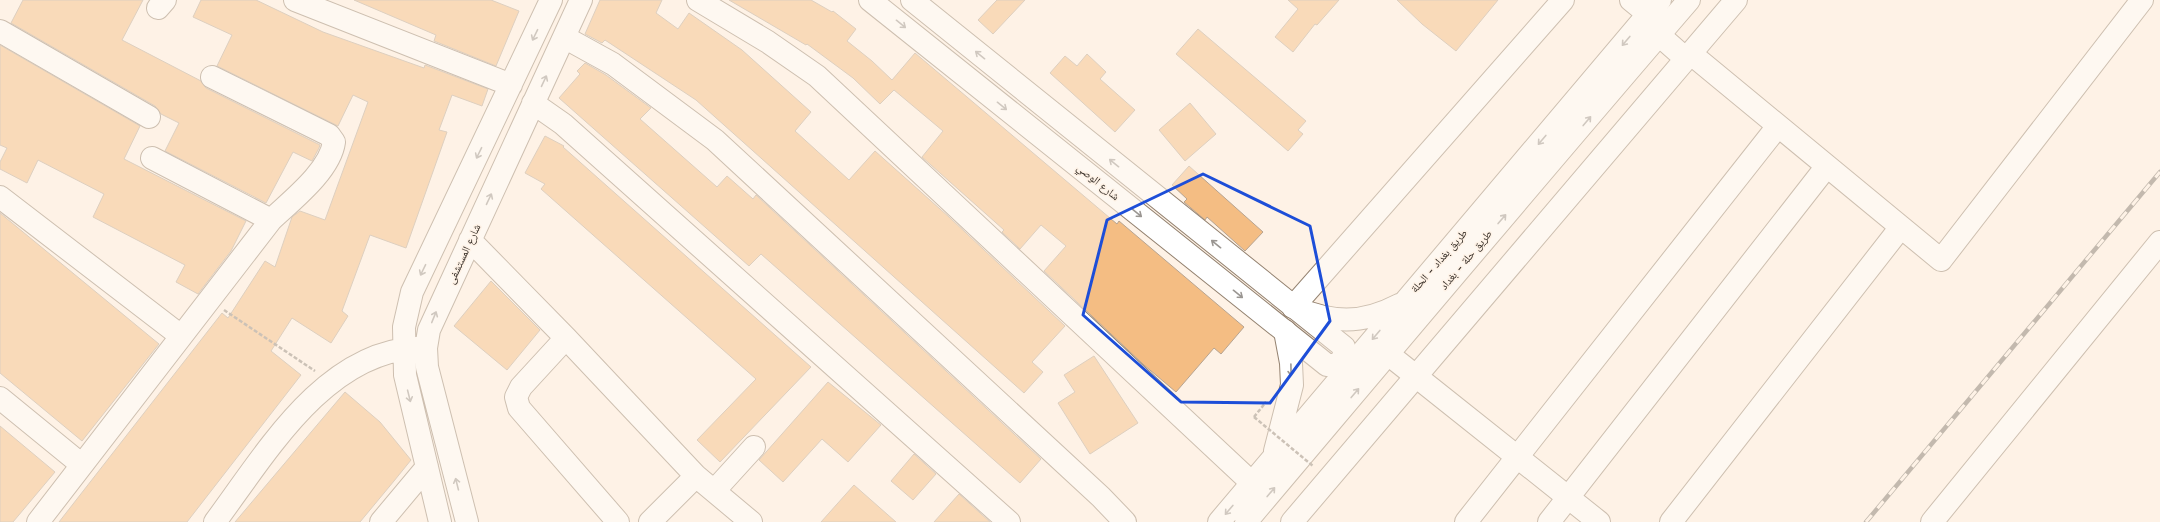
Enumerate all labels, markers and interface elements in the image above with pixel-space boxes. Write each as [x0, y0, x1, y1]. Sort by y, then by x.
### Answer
one-way arrow [895, 20, 906, 29]
one-way arrow [531, 29, 538, 41]
one-way arrow [1621, 35, 1630, 46]
one-way arrow [975, 51, 986, 59]
one-way arrow [540, 76, 548, 88]
one-way arrow [997, 101, 1008, 110]
one-way arrow [1583, 115, 1592, 126]
one-way arrow [1538, 135, 1547, 146]
one-way arrow [475, 146, 482, 158]
one-way arrow [1109, 158, 1120, 167]
street label: شارع الوصي [1073, 161, 1122, 204]
one-way arrow [486, 194, 493, 206]
one-way arrow [1131, 209, 1142, 217]
one-way arrow [1497, 214, 1506, 224]
street label: شارع المستشفى [444, 222, 484, 286]
street label: طريق بغداد - الحلة [1408, 227, 1470, 295]
street label: طريق حلة - بغداد [1437, 227, 1495, 293]
one-way arrow [1210, 240, 1221, 248]
one-way arrow [419, 264, 426, 276]
one-way arrow [1233, 290, 1244, 299]
one-way arrow [431, 312, 439, 324]
one-way arrow [1371, 329, 1380, 340]
one-way arrow [1288, 363, 1295, 376]
one-way arrow [1351, 388, 1360, 399]
one-way arrow [406, 389, 413, 402]
one-way arrow [453, 478, 460, 491]
one-way arrow [1266, 487, 1275, 498]
one-way arrow [1225, 504, 1234, 515]

